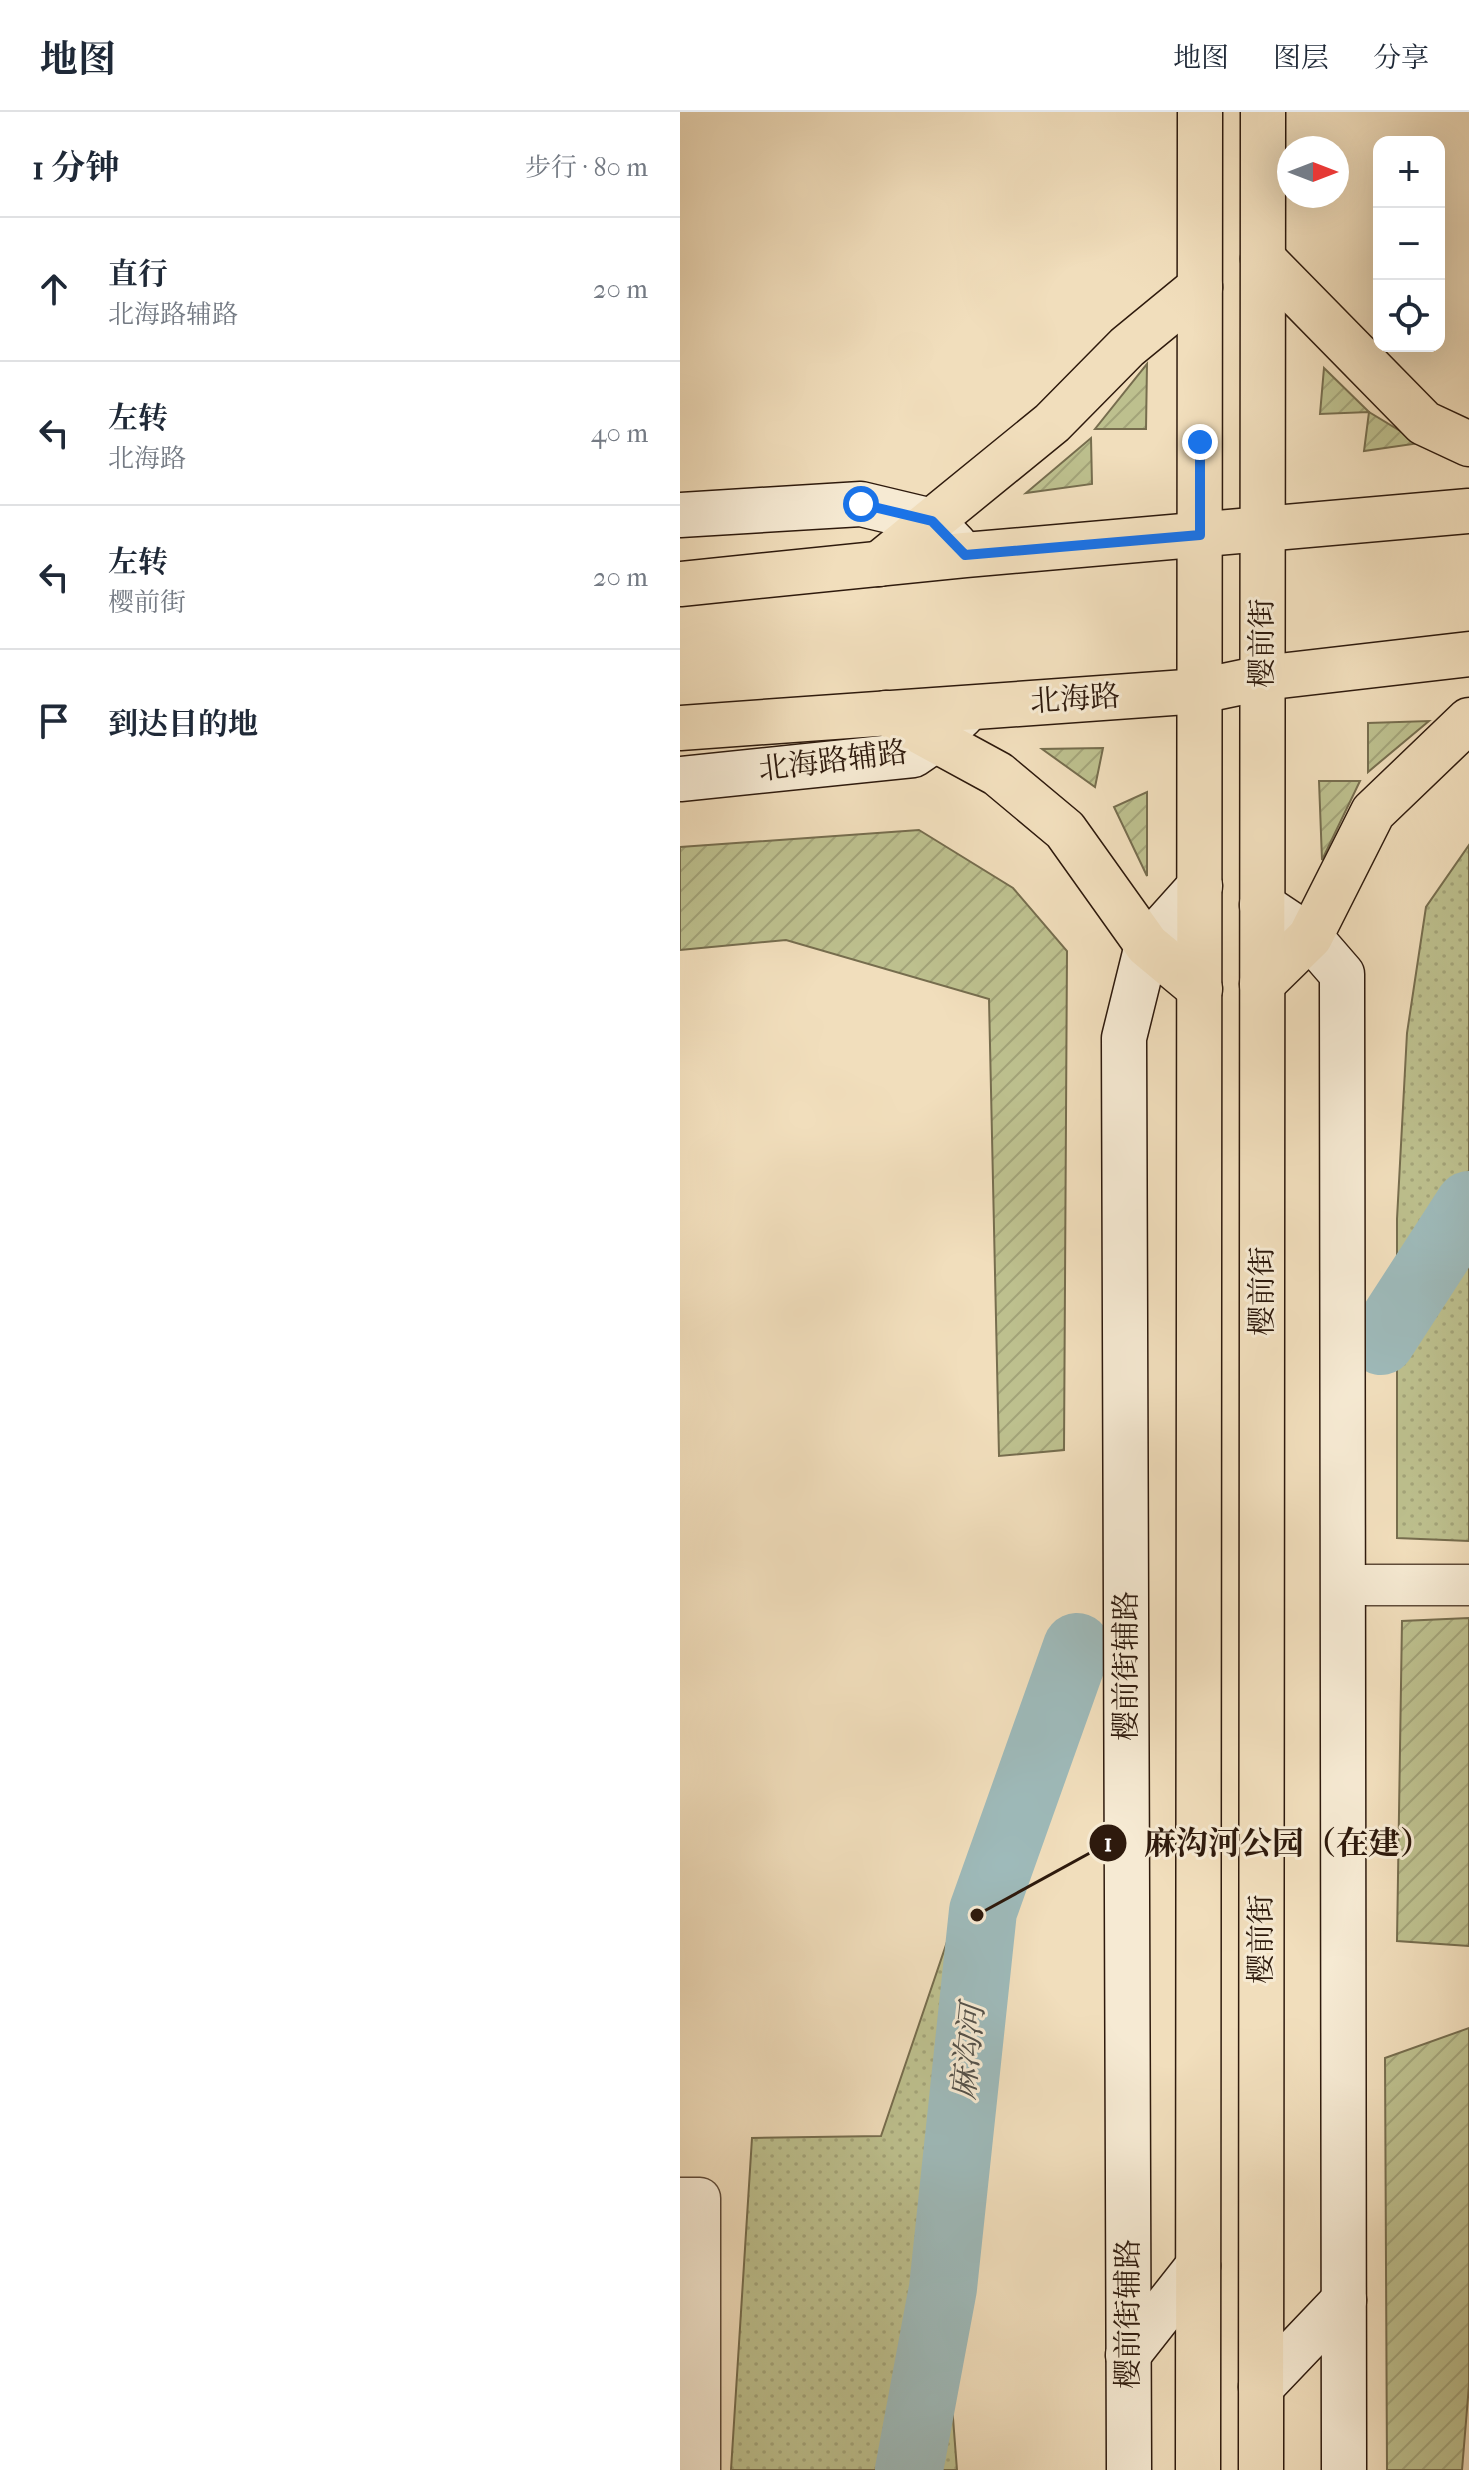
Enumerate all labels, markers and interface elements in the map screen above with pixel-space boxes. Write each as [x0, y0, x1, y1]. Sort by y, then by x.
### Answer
text: 地图 [40, 37, 116, 82]
text: 地图 [1173, 41, 1229, 74]
text: 图层 [1273, 41, 1329, 74]
text: 分享 [1373, 41, 1429, 74]
north arrow [1277, 136, 1349, 208]
map controls [1373, 136, 1445, 352]
button: + [1373, 136, 1445, 208]
text: 1 分钟 [32, 148, 119, 188]
text: 步行 · 80 m [525, 152, 648, 183]
button: − [1373, 208, 1445, 280]
text: 直行 [108, 257, 168, 292]
icon: ahead [32, 267, 76, 311]
text: 20 m [593, 274, 648, 305]
button: locate [1373, 280, 1445, 352]
text: 北海路辅路 [108, 299, 238, 330]
text: 左转 [108, 401, 168, 436]
icon: left [32, 411, 76, 455]
text: 40 m [591, 418, 648, 449]
route end [1182, 424, 1218, 460]
text: 北海路 [108, 443, 186, 474]
route start [843, 486, 879, 522]
text: 左转 [108, 545, 168, 580]
icon: left [32, 555, 76, 599]
text: 20 m [593, 562, 648, 593]
text: 樱前街 [108, 587, 186, 618]
street label: 樱前街 [1245, 598, 1280, 688]
street label: 北海路 [1029, 678, 1121, 720]
icon: arrive [32, 699, 76, 743]
text: 到达目的地 [108, 707, 258, 742]
street label: 北海路辅路 [756, 734, 910, 788]
street label: 樱前街 [1245, 1246, 1280, 1336]
street label: 樱前街辅路 [1109, 1591, 1144, 1741]
callout: 麻沟河公园（在建） [1088, 1815, 1448, 1871]
text: 麻沟河公园（在建） [1144, 1825, 1432, 1862]
text: 1 [1104, 1829, 1112, 1857]
street label: 樱前街 [1244, 1894, 1279, 1984]
water label: 麻沟河 [945, 1997, 992, 2102]
street label: 樱前街辅路 [1111, 2239, 1146, 2389]

